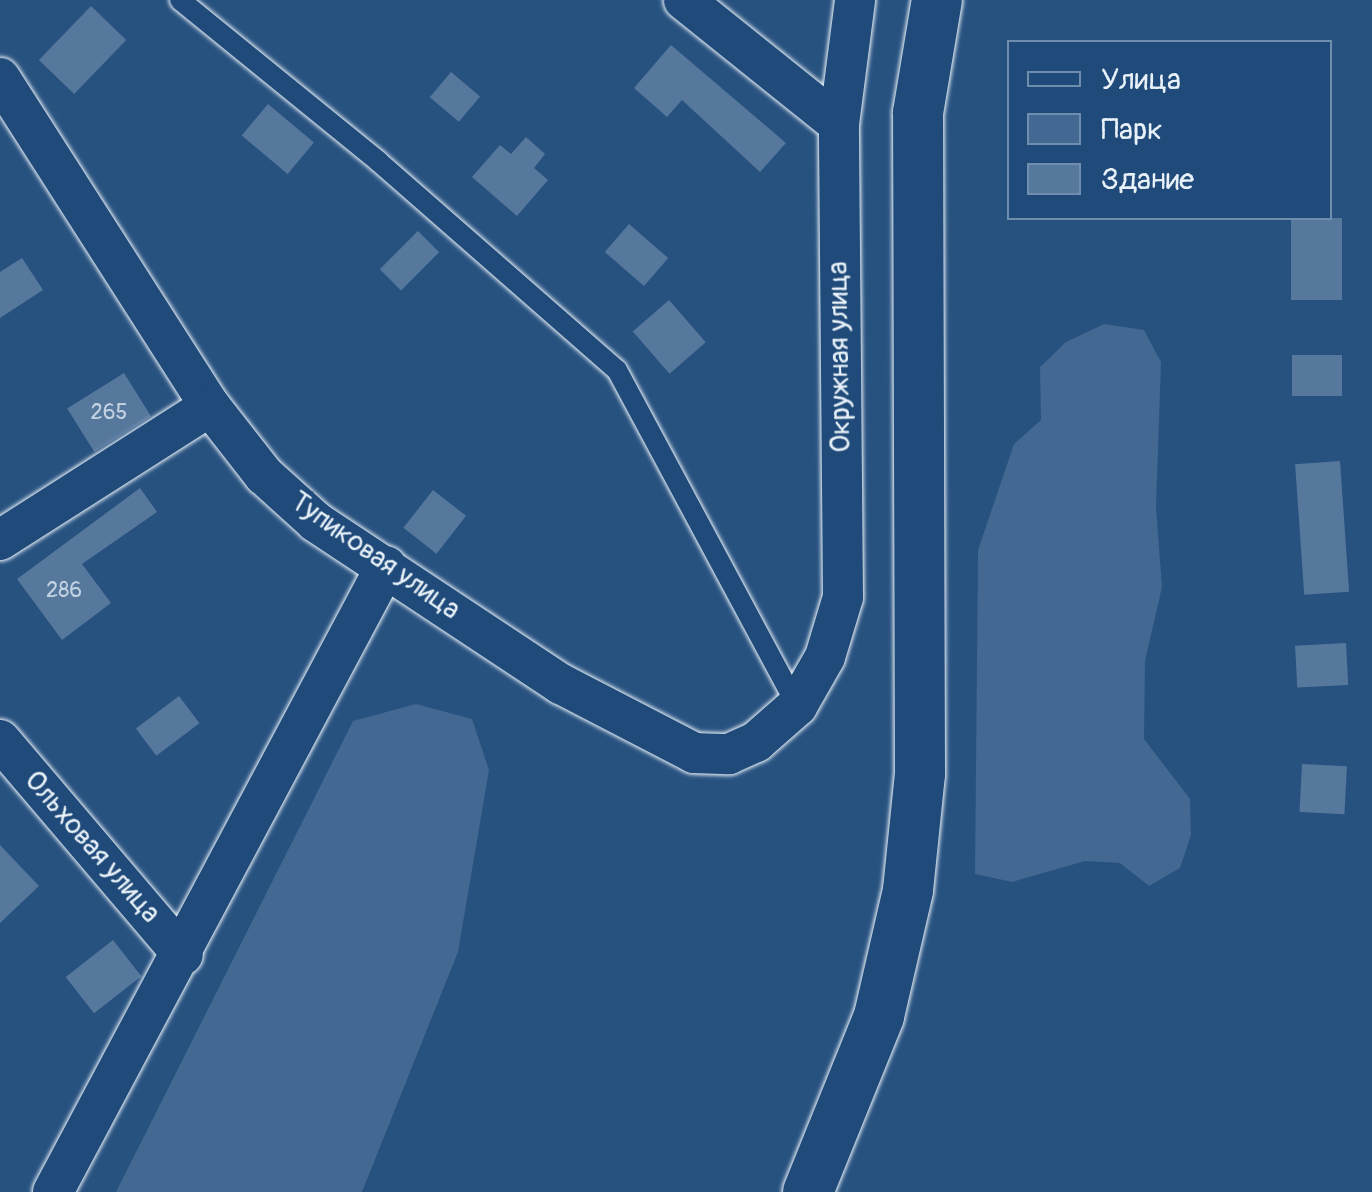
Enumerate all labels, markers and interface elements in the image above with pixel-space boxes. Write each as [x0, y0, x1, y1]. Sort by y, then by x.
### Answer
legend [1007, 40, 1332, 220]
text: Улица [1101, 61, 1181, 98]
text: Парк [1101, 111, 1163, 148]
text: Здание [1101, 161, 1194, 198]
street label: Окружная улица [822, 261, 858, 453]
house number: 265 [90, 400, 128, 426]
street label: Тупиковая улица [284, 485, 466, 627]
house number: 286 [46, 578, 82, 604]
street label: Ольховая улица [17, 764, 167, 930]

